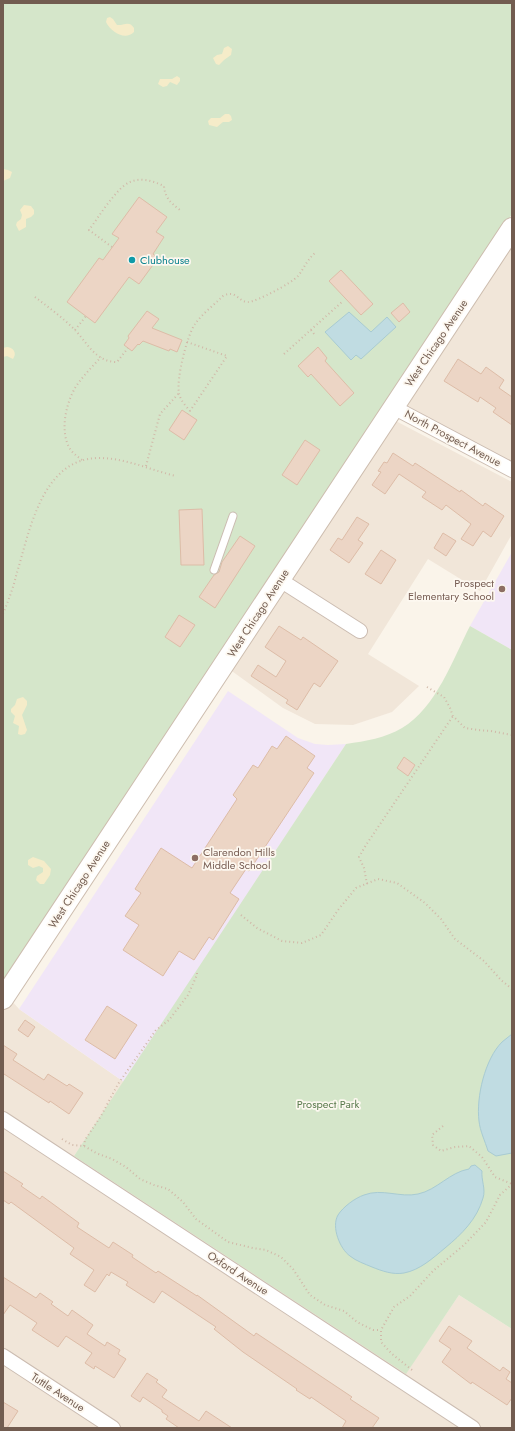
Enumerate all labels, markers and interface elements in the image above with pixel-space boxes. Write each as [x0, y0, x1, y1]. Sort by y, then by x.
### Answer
place label: Clubhouse [140, 252, 190, 268]
marker: Clubhouse [127, 255, 137, 265]
street label: West Chicago Avenue [401, 296, 472, 390]
street label: North Prospect Avenue [402, 406, 504, 470]
street label: West Chicago Avenue [223, 565, 293, 660]
place label: Prospect Elementary School [408, 575, 494, 604]
marker: Prospect Elementary School [497, 584, 507, 594]
street label: West Chicago Avenue [44, 836, 114, 931]
place label: Clarendon Hills Middle School [203, 844, 276, 873]
marker: Clarendon Hills Middle School [190, 853, 200, 863]
park label: Prospect Park [297, 1096, 359, 1112]
street label: Oxford Avenue [204, 1247, 272, 1299]
street label: Tuttle Avenue [28, 1369, 88, 1416]

